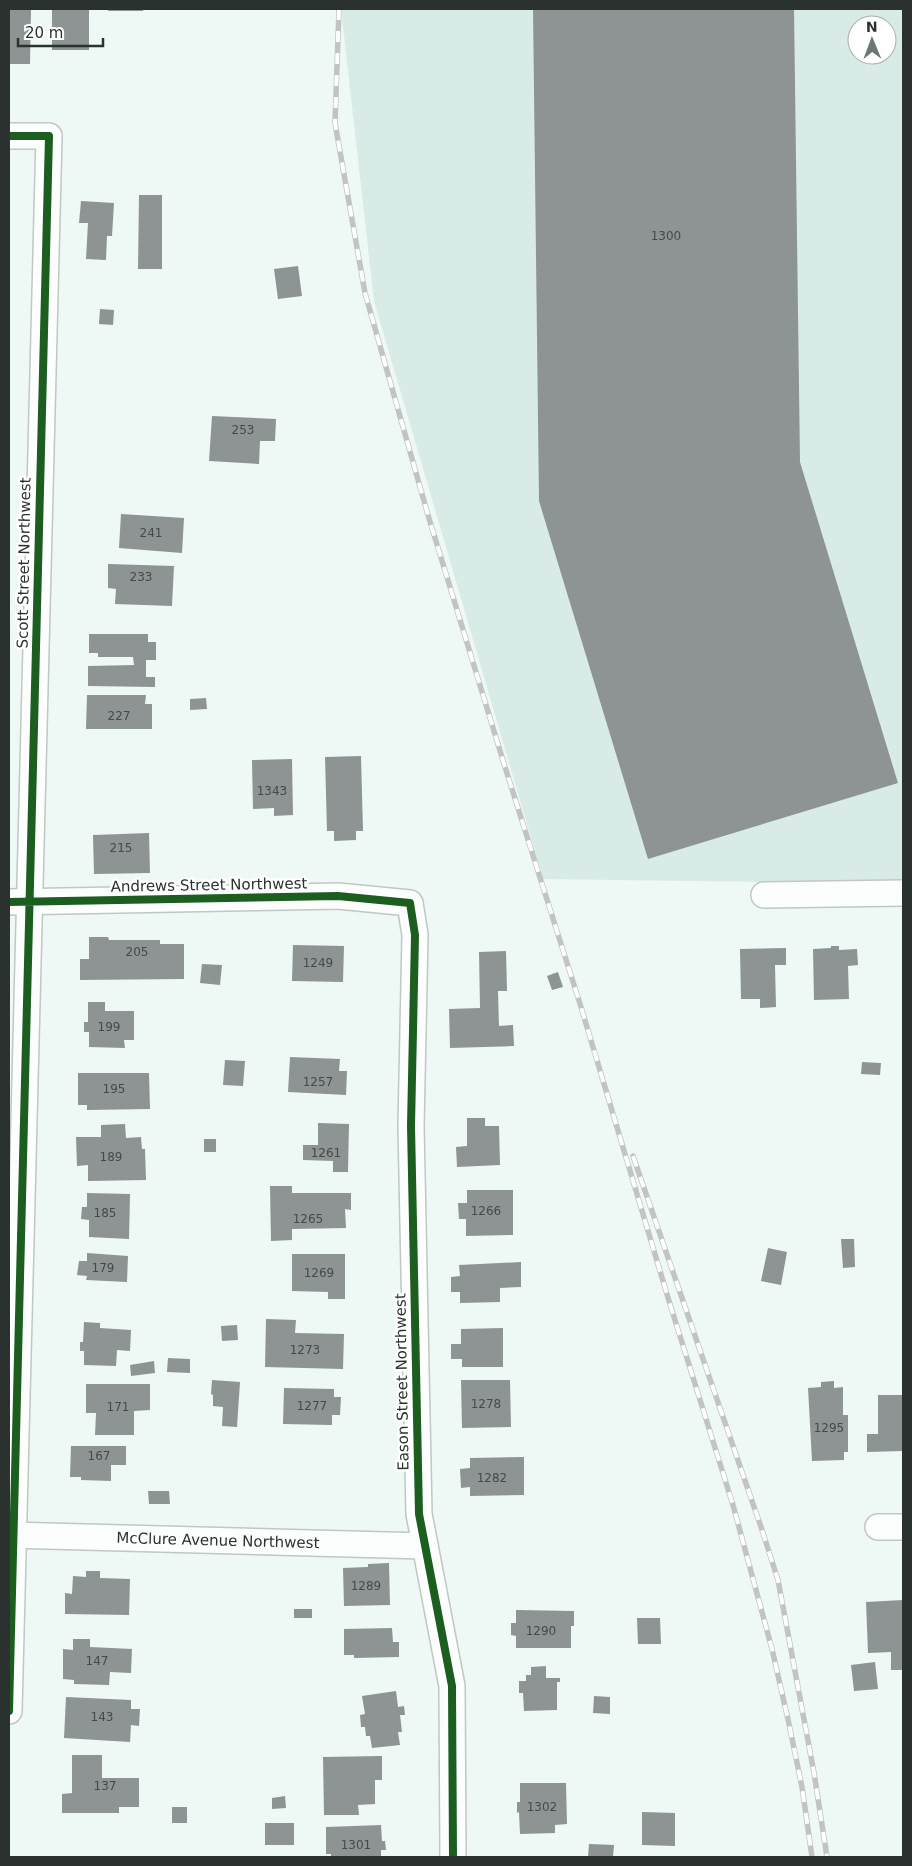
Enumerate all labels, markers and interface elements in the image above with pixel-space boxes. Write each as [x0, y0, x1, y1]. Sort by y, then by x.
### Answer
scale bar [18, 15, 102, 47]
north arrow [847, 15, 897, 65]
text: N [866, 19, 878, 35]
text: 20 m [25, 24, 63, 42]
house number: 1300 [651, 229, 681, 243]
house number: 253 [232, 423, 254, 437]
street label: Scott Street Northwest [14, 477, 34, 649]
house number: 241 [140, 526, 162, 540]
house number: 233 [130, 570, 152, 584]
house number: 227 [108, 709, 130, 723]
house number: 1343 [257, 784, 287, 798]
house number: 215 [110, 841, 132, 855]
street label: Andrews Street Northwest [111, 874, 308, 896]
house number: 205 [126, 945, 148, 959]
house number: 1249 [303, 956, 333, 970]
house number: 199 [98, 1020, 120, 1034]
house number: 1257 [303, 1075, 333, 1089]
house number: 195 [103, 1082, 125, 1096]
house number: 1261 [311, 1146, 341, 1160]
house number: 189 [100, 1150, 122, 1164]
house number: 1266 [471, 1204, 501, 1218]
house number: 185 [94, 1206, 116, 1220]
house number: 1265 [293, 1212, 323, 1226]
house number: 179 [92, 1261, 114, 1275]
house number: 1269 [304, 1266, 334, 1280]
street label: Eason Street Northwest [391, 1293, 413, 1471]
house number: 1273 [290, 1343, 320, 1357]
house number: 1278 [471, 1397, 501, 1411]
house number: 1277 [297, 1399, 327, 1413]
house number: 171 [107, 1400, 129, 1414]
house number: 1295 [814, 1421, 844, 1435]
house number: 167 [88, 1449, 110, 1463]
house number: 1282 [477, 1471, 507, 1485]
street label: McClure Avenue Northwest [116, 1529, 320, 1552]
house number: 1289 [351, 1579, 381, 1593]
house number: 1290 [526, 1624, 556, 1638]
house number: 147 [86, 1654, 108, 1668]
house number: 143 [91, 1710, 113, 1724]
house number: 137 [94, 1779, 116, 1793]
house number: 1302 [527, 1800, 557, 1814]
house number: 1301 [341, 1838, 371, 1852]

